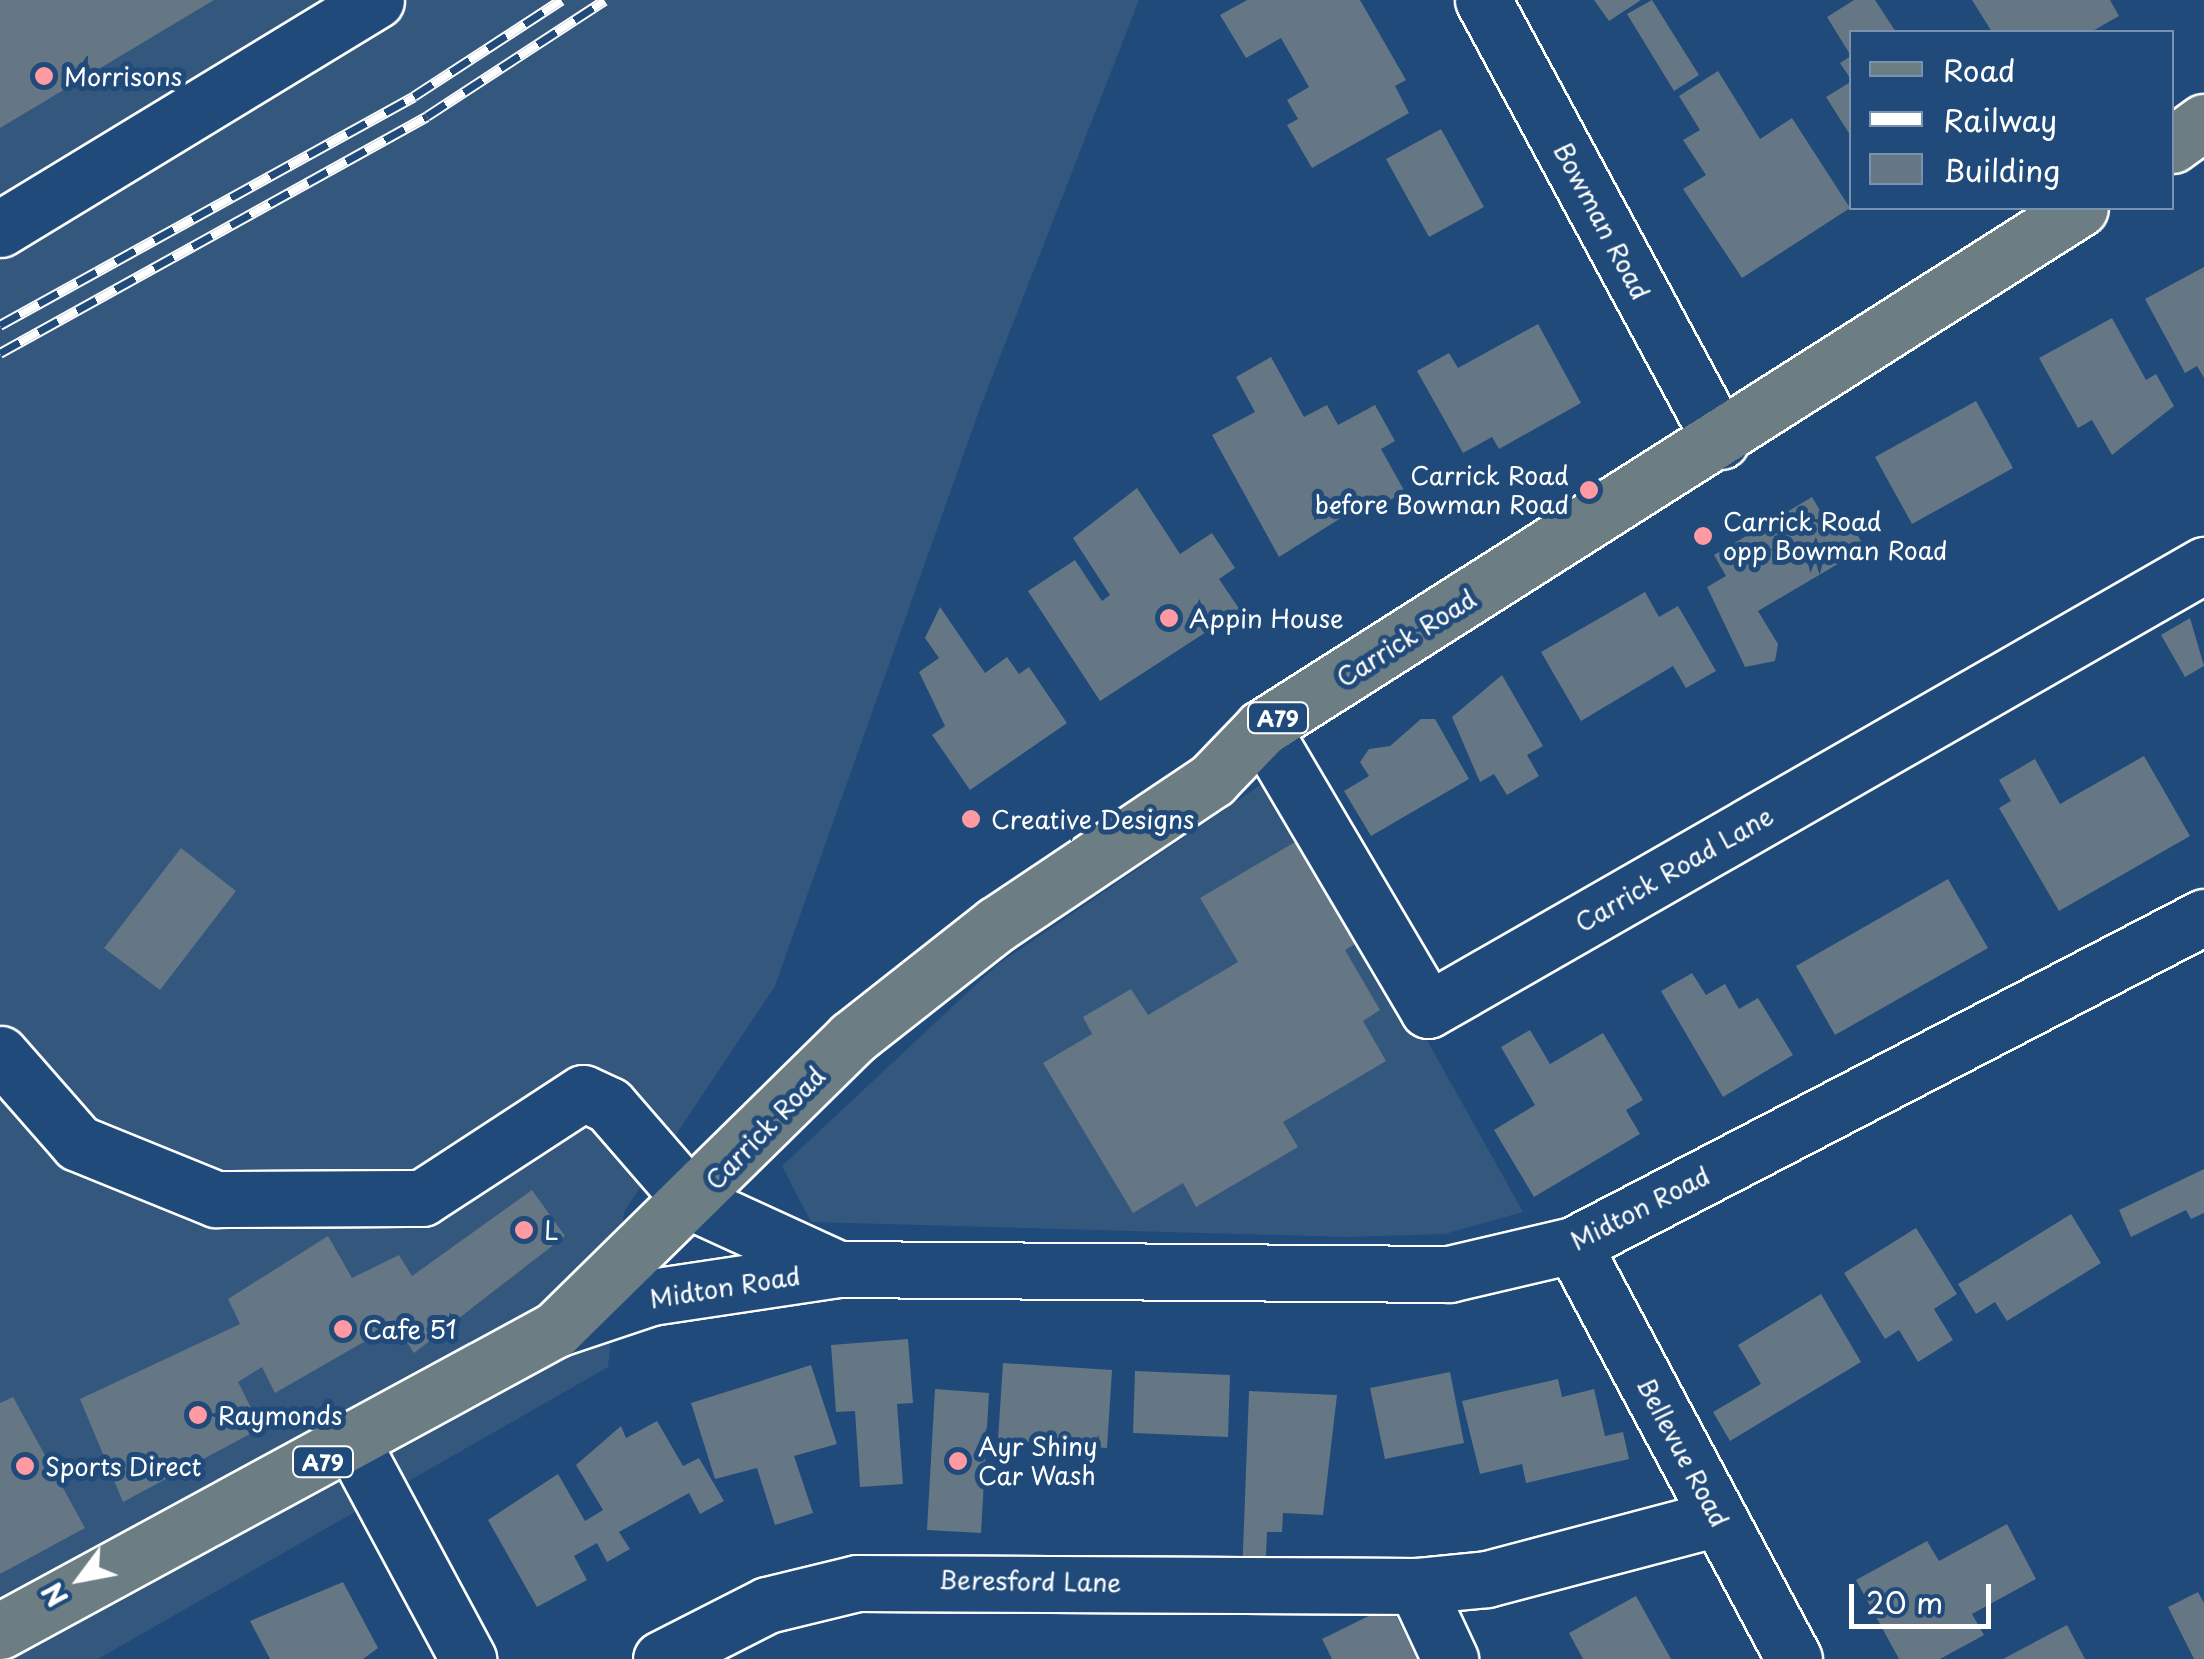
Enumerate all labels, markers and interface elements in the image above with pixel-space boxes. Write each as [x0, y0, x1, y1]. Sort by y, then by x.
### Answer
legend [1849, 30, 2174, 210]
text: Road [1943, 47, 2016, 92]
place label: Morrisons [64, 61, 182, 91]
marker: Morrisons [33, 65, 55, 87]
text: Railway [1943, 97, 2057, 142]
street label: Bowman Road [1548, 137, 1656, 305]
text: Building [1943, 147, 2060, 192]
place label: Carrick Road before Bowman Road [1315, 461, 1569, 520]
marker: Carrick Road before Bowman Road [1578, 479, 1600, 501]
place label: Carrick Road opp Bowman Road [1723, 507, 1948, 566]
marker: Carrick Road opp Bowman Road [1692, 525, 1714, 547]
street label: Carrick Road [1331, 583, 1481, 693]
place label: Appin House [1189, 603, 1343, 633]
marker: Appin House [1158, 607, 1180, 629]
road number: A79 [1246, 701, 1310, 735]
street label: Carrick Road Lane [1569, 800, 1779, 938]
place label: Creative Designs [991, 804, 1193, 834]
marker: Creative Designs [960, 808, 982, 830]
street label: Carrick Road [699, 1060, 831, 1196]
street label: Midton Road [1565, 1160, 1715, 1256]
place label: L [544, 1215, 558, 1245]
marker: L [513, 1219, 535, 1241]
street label: Midton Road [648, 1260, 802, 1314]
place label: Cafe 51 [363, 1314, 454, 1344]
marker: Cafe 51 [332, 1318, 354, 1340]
street label: Bellevue Road [1630, 1371, 1736, 1533]
place label: Raymonds [218, 1400, 342, 1430]
marker: Raymonds [187, 1404, 209, 1426]
place label: Ayr Shiny Car Wash [978, 1432, 1098, 1491]
road number: A79 [290, 1445, 356, 1479]
marker: Ayr Shiny Car Wash [947, 1450, 969, 1472]
place label: Sports Direct [45, 1451, 205, 1481]
marker: Sports Direct [14, 1455, 36, 1477]
north arrow [30, 1529, 130, 1629]
street label: Beresford Lane [938, 1564, 1122, 1598]
scale bar [1854, 1564, 1996, 1626]
text: N [30, 1574, 78, 1616]
text: 20 m [1866, 1579, 1943, 1624]

